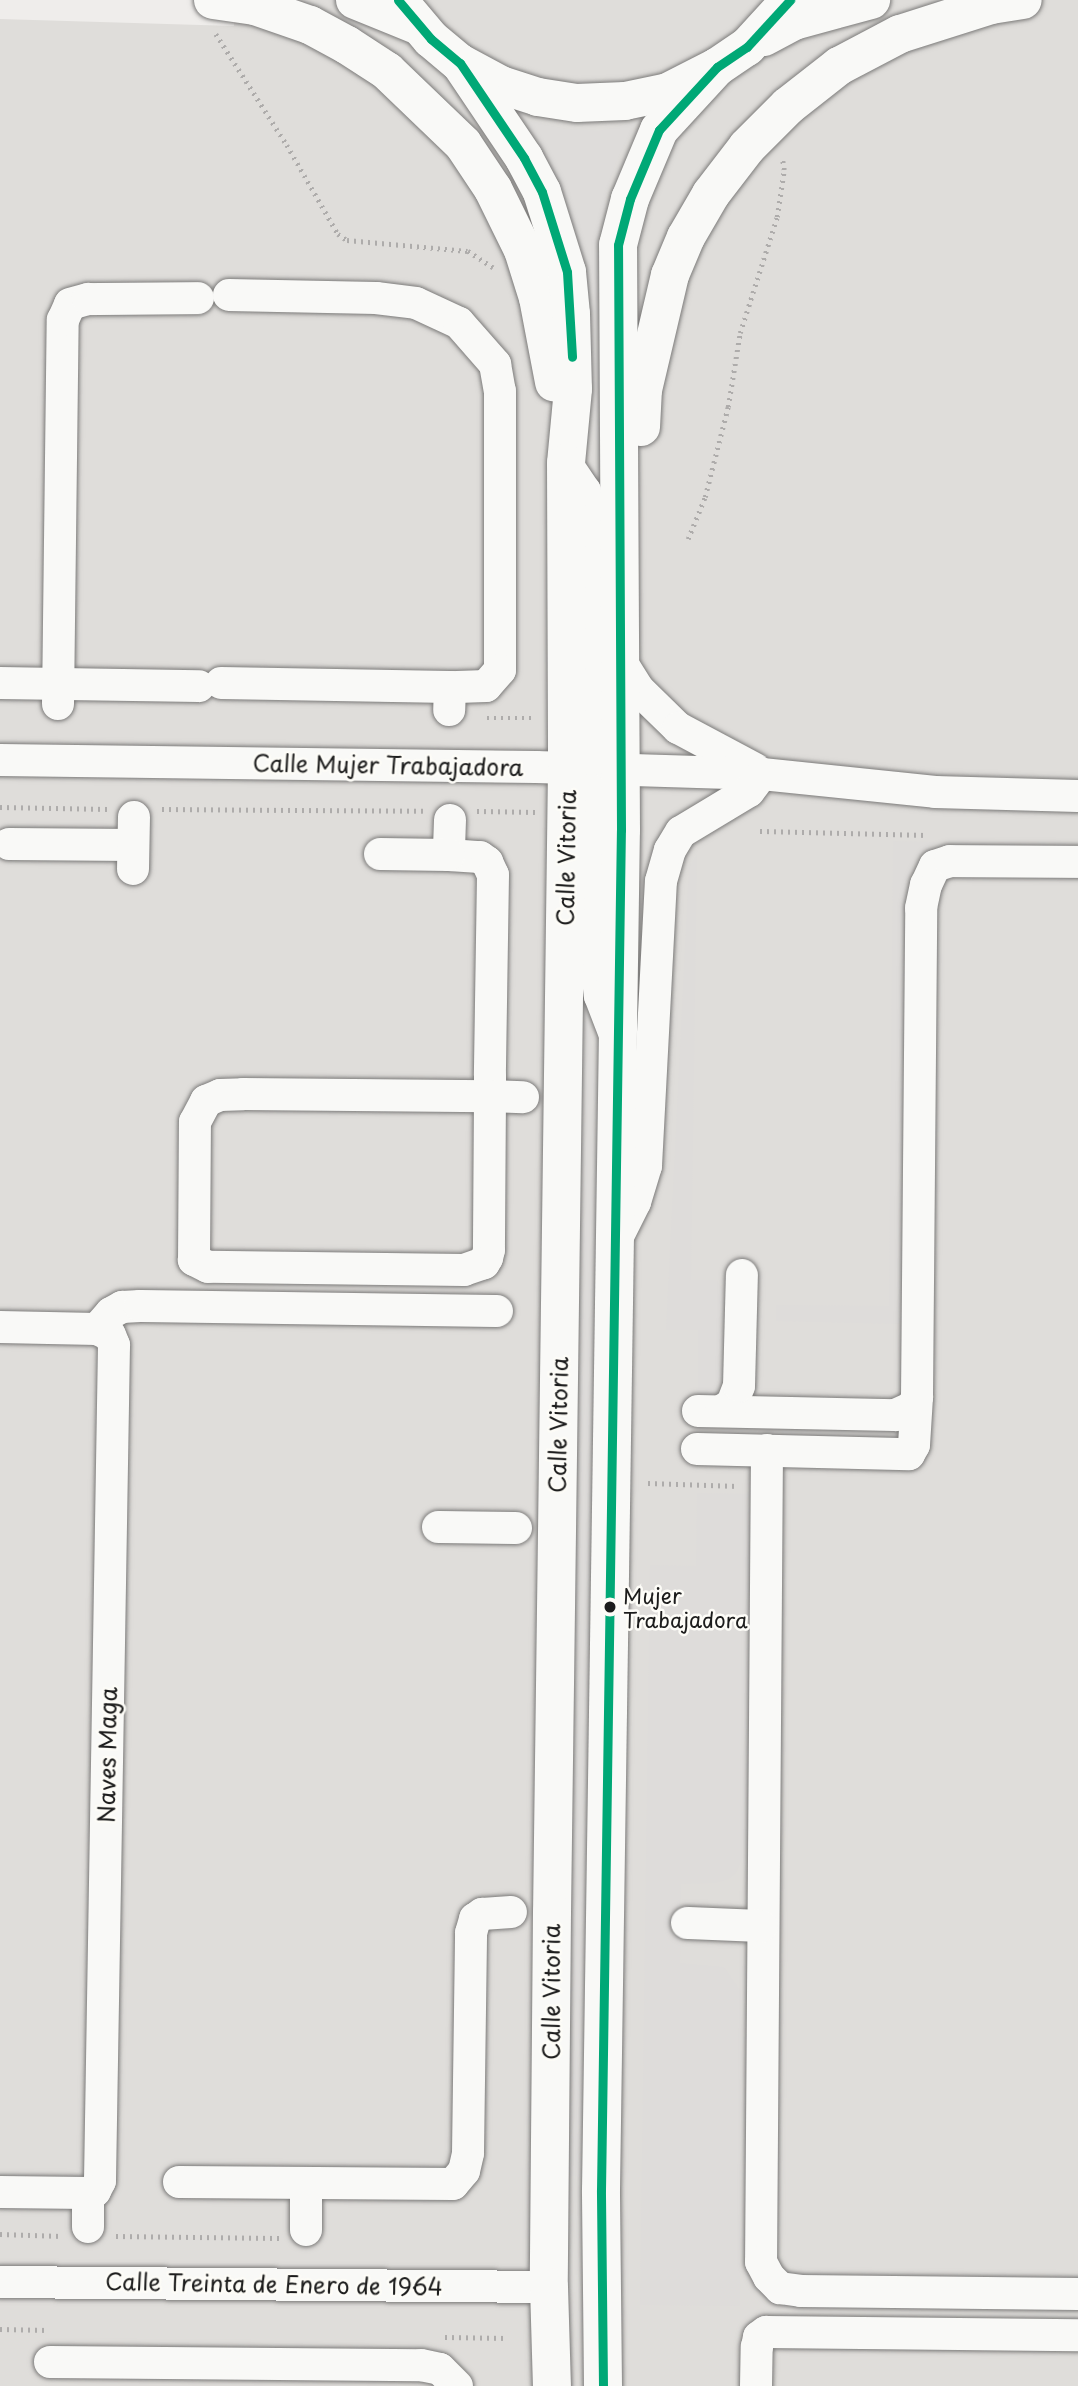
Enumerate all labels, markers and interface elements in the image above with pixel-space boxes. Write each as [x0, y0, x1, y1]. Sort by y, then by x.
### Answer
street label: Calle Mujer Trabajadora [252, 749, 524, 781]
street label: Calle Vitoria [551, 789, 581, 927]
street label: Calle Vitoria [543, 1356, 573, 1494]
place label: Mujer Trabajadora [623, 1582, 748, 1632]
marker: Mujer Trabajadora [603, 1600, 617, 1614]
street label: Naves Maga [92, 1687, 122, 1823]
street label: Calle Vitoria [537, 1923, 565, 2061]
street label: Calle Treinta de Enero de 1964 [103, 2267, 445, 2301]

